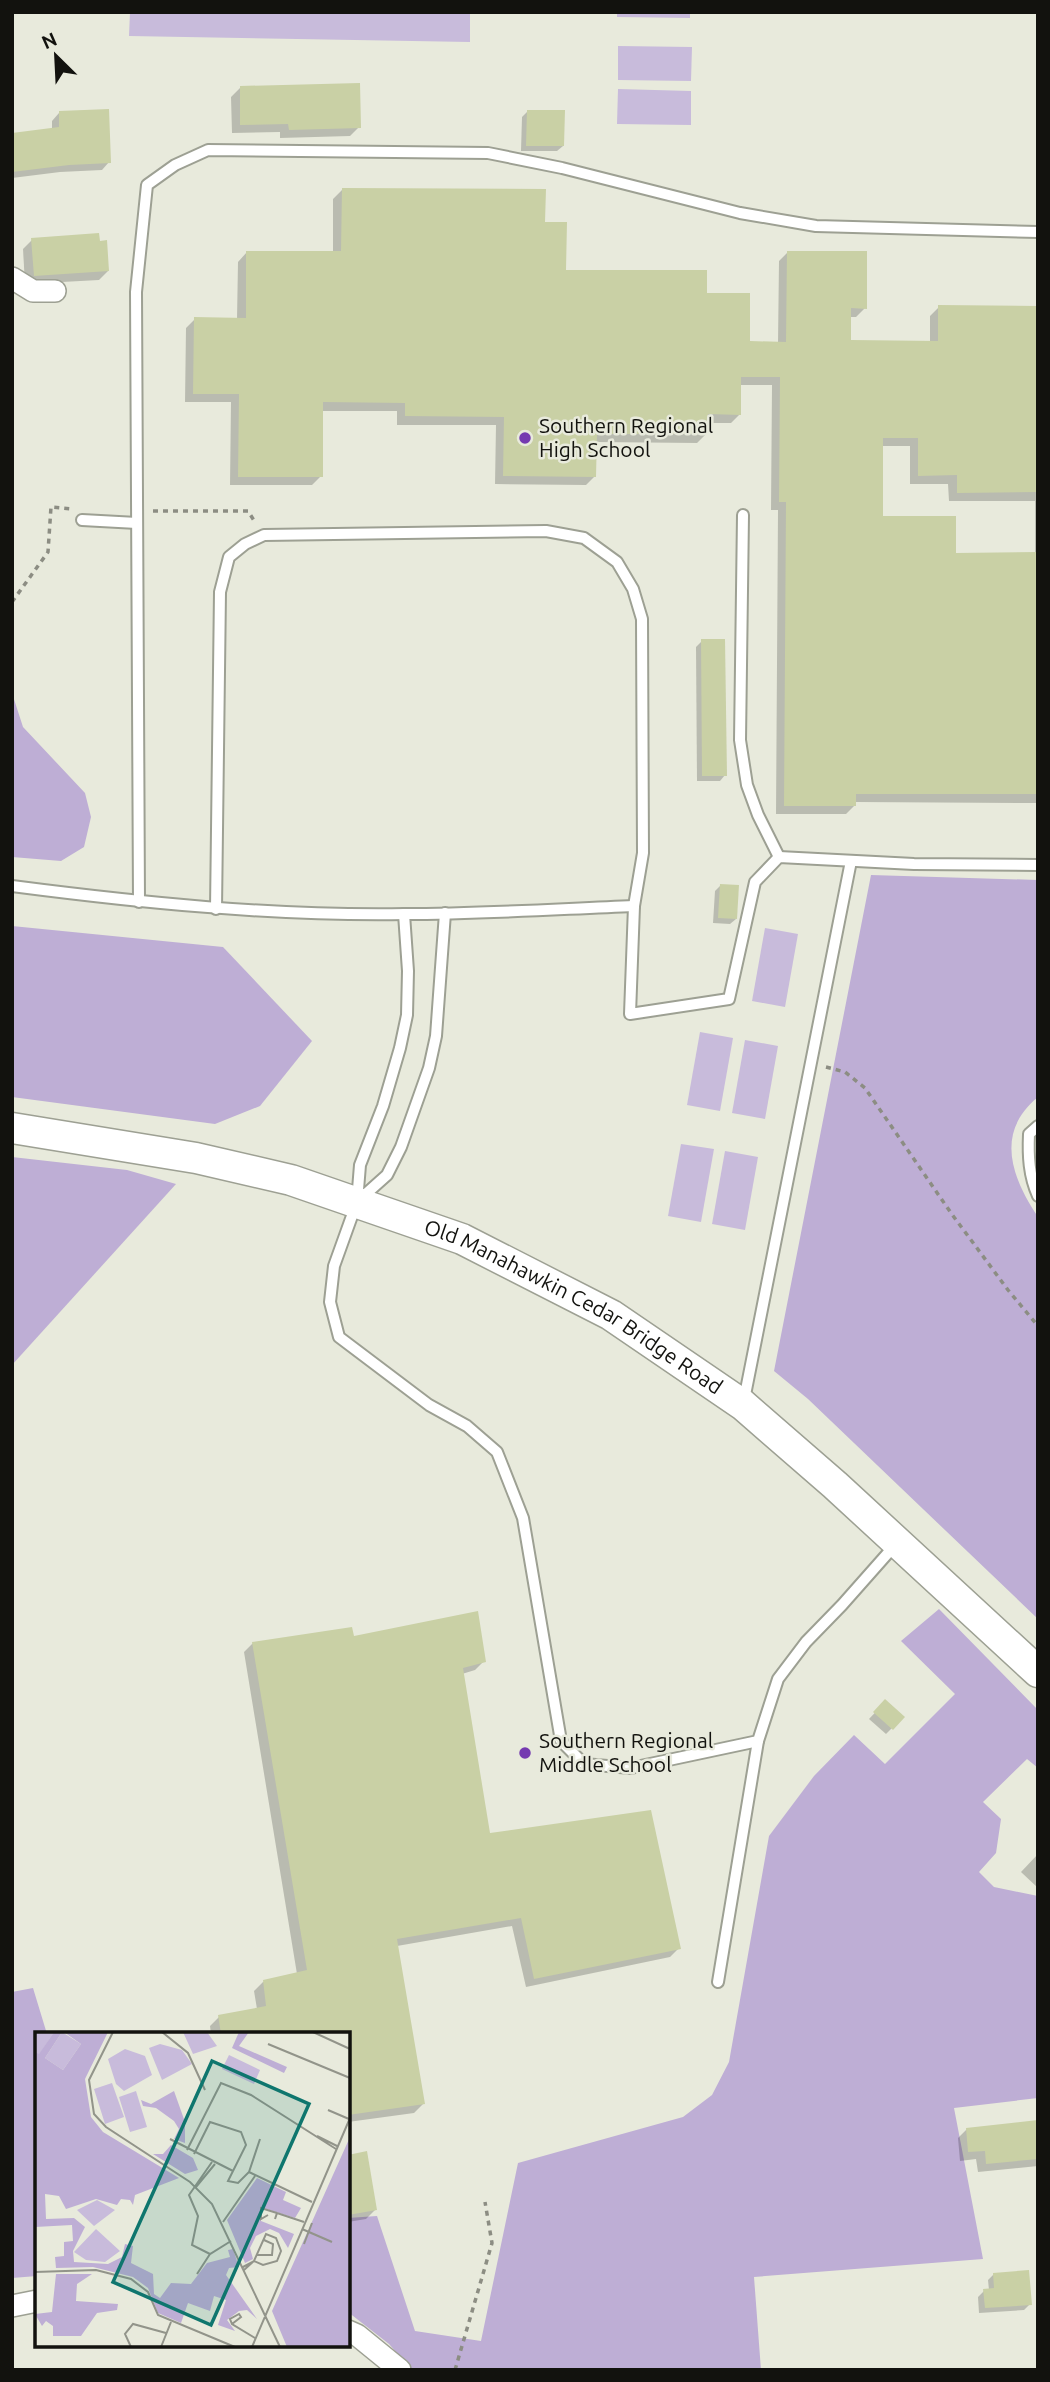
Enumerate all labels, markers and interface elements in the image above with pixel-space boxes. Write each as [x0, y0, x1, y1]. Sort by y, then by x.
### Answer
north arrow [21, 21, 91, 91]
text: N [38, 28, 60, 53]
place label: Southern Regional High School [539, 413, 713, 461]
marker: Southern Regional High School [517, 430, 533, 446]
street label: Old Manahawkin Cedar Bridge Road [422, 1214, 727, 1398]
place label: Southern Regional Middle School [539, 1728, 713, 1776]
marker: Southern Regional Middle School [517, 1745, 533, 1761]
inset map [35, 2032, 350, 2347]

